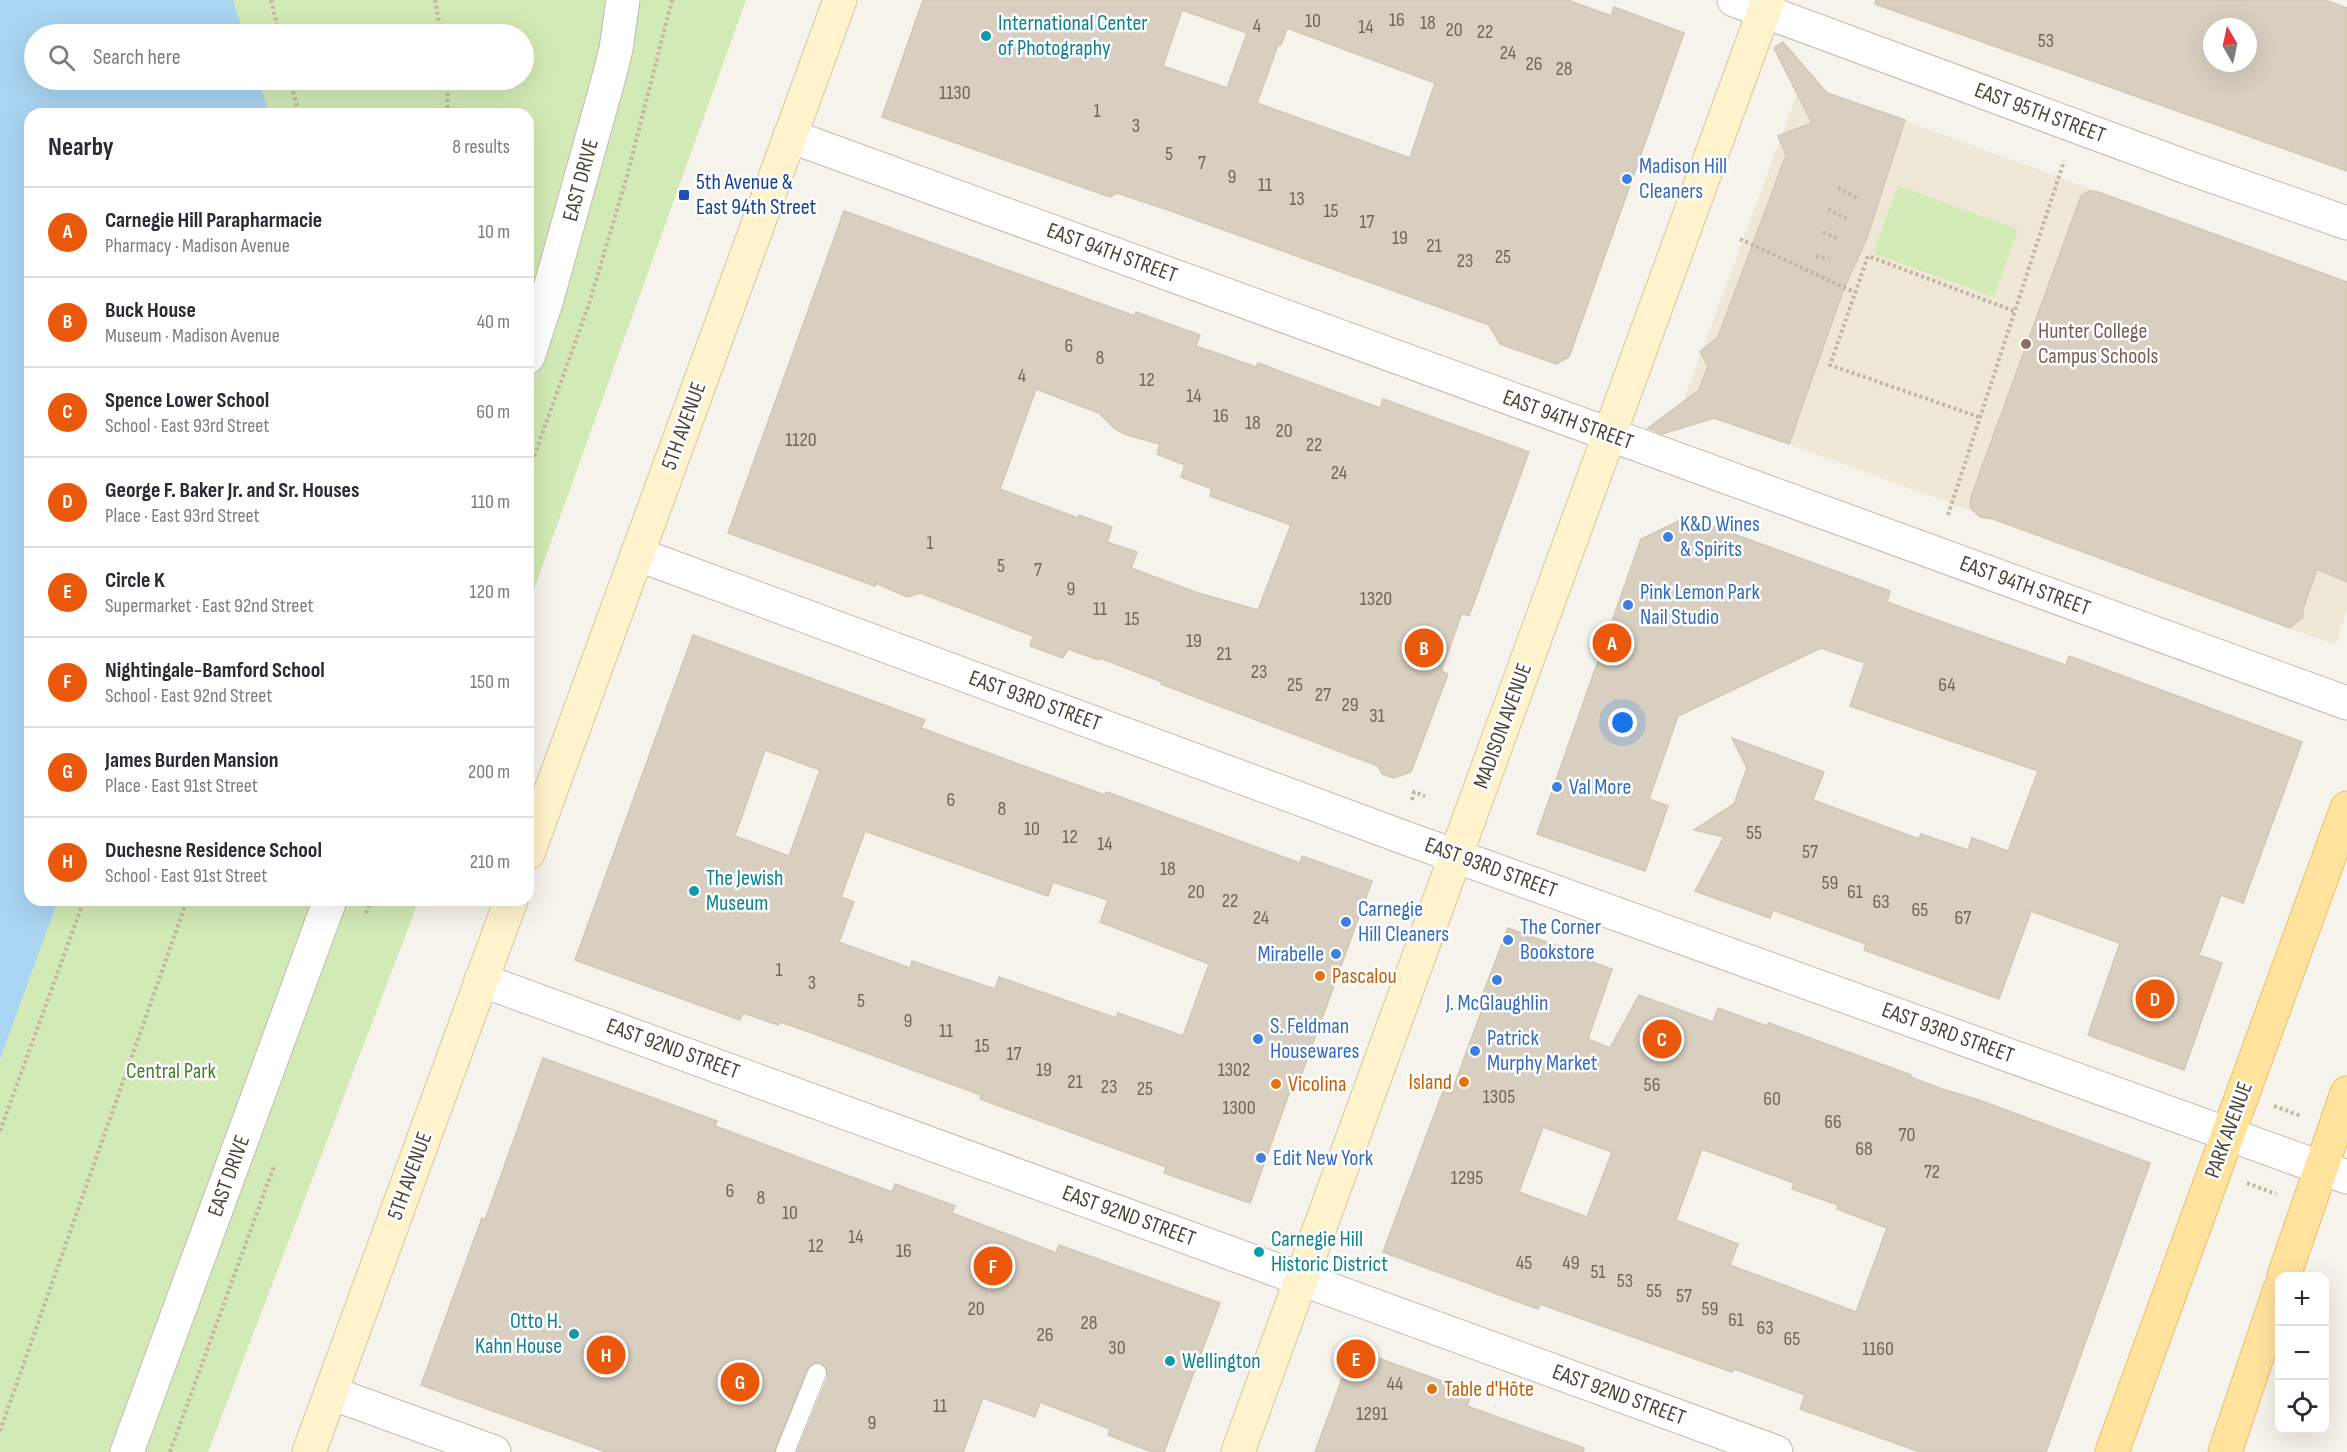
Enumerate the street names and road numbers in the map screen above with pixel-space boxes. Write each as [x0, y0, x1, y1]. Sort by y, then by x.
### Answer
street label: EAST 95TH STREET [1971, 77, 2109, 149]
street label: EAST DRIVE [557, 136, 605, 224]
street label: EAST 94TH STREET [1043, 217, 1181, 289]
street label: 5TH AVENUE [656, 378, 712, 474]
street label: EAST 94TH STREET [1499, 384, 1637, 456]
street label: EAST 94TH STREET [1956, 550, 2094, 622]
street label: MADISON AVENUE [1468, 660, 1538, 792]
street label: EAST 93RD STREET [965, 665, 1105, 737]
street label: EAST 93RD STREET [1421, 832, 1561, 904]
street label: EAST 93RD STREET [1878, 997, 2018, 1069]
street label: EAST 92ND STREET [603, 1012, 743, 1086]
street label: PARK AVENUE [2199, 1078, 2259, 1182]
street label: 5TH AVENUE [382, 1128, 438, 1224]
street label: EAST DRIVE [202, 1132, 256, 1220]
street label: EAST 92ND STREET [1059, 1179, 1199, 1253]
street label: EAST 92ND STREET [1549, 1358, 1689, 1432]

